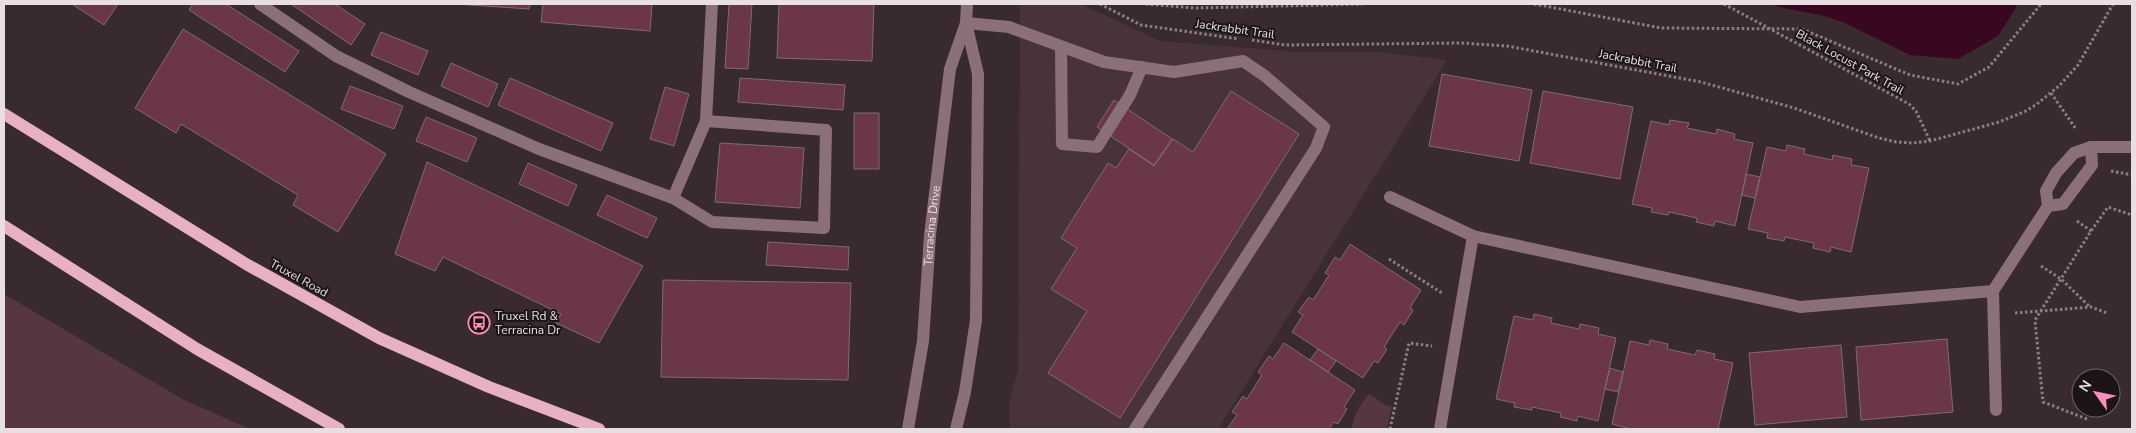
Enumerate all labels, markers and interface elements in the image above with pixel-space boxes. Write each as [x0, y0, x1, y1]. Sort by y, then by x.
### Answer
street label: Jackrabbit Trail [1193, 15, 1276, 43]
street label: Black Locust Park Trail [1793, 26, 1907, 99]
street label: Jackrabbit Trail [1596, 45, 1679, 77]
street label: Terracina Drive [920, 185, 944, 266]
street label: Truxel Road [267, 255, 331, 301]
place label: Truxel Rd & Terracina Dr [495, 308, 561, 338]
bus stop icon: Truxel Rd & Terracina Dr [467, 311, 491, 335]
north arrow [2071, 368, 2121, 418]
text: N [2075, 377, 2096, 396]

